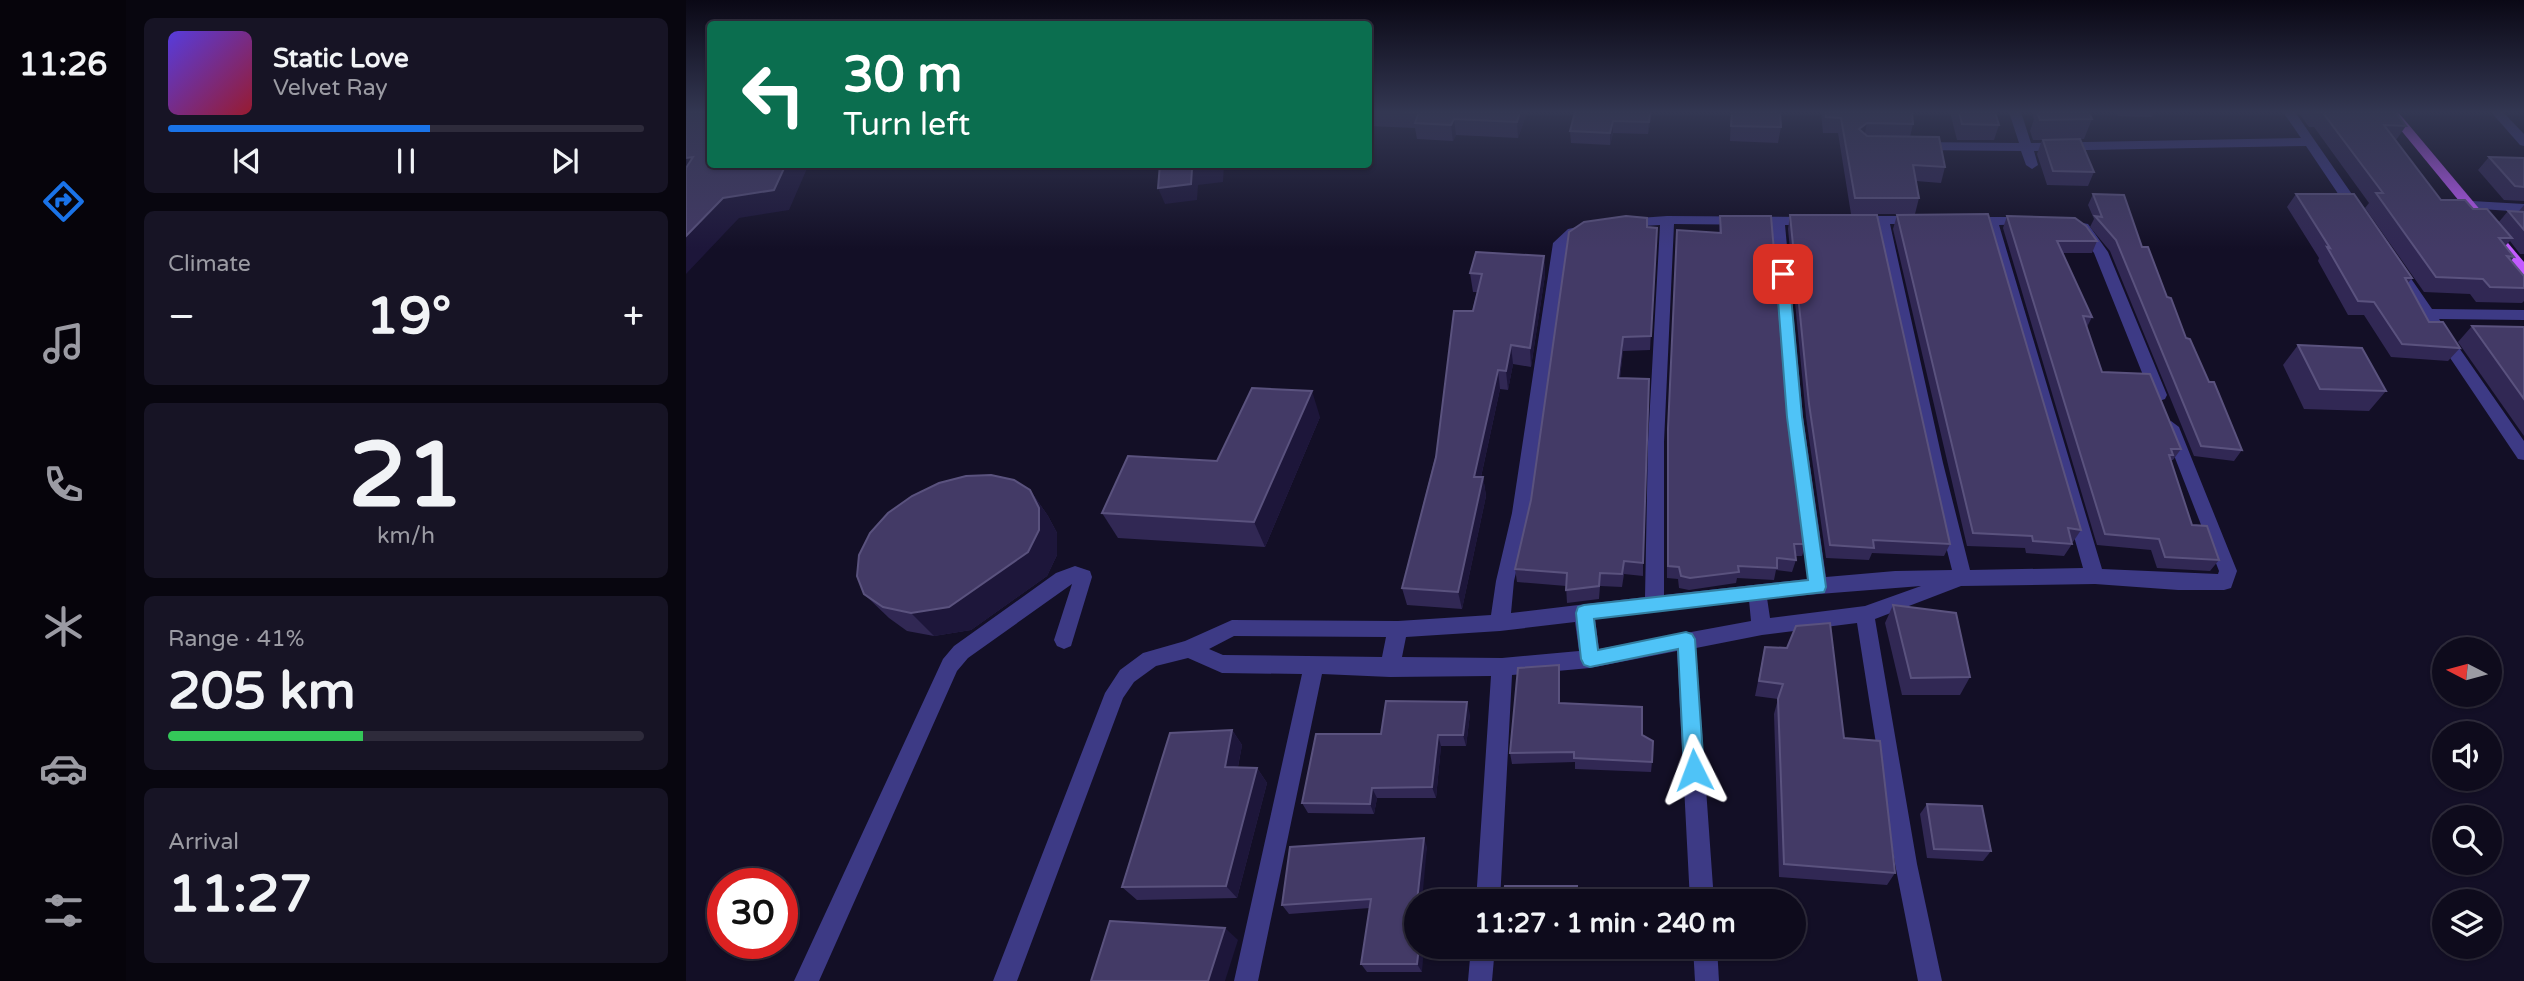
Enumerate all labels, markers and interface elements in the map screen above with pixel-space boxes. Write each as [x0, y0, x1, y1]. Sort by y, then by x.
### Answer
text: Static Love [273, 43, 409, 74]
text: 11:26 [19, 46, 107, 84]
text: 30 m [843, 46, 962, 105]
icon: left [728, 49, 819, 140]
text: Velvet Ray [273, 74, 388, 102]
text: Turn left [843, 106, 970, 144]
icon: previous [228, 142, 266, 180]
icon: pause [387, 142, 425, 180]
icon: next [546, 142, 584, 180]
icon: directions [39, 177, 88, 226]
pin [1753, 244, 1813, 304]
text: Climate [168, 250, 251, 278]
icon: arrive [1764, 255, 1802, 293]
text: 19° [366, 285, 451, 348]
text: − [168, 294, 195, 340]
text: + [623, 294, 644, 340]
icon: music [39, 319, 88, 368]
text: 21 [349, 421, 463, 531]
icon: phone [39, 460, 88, 509]
text: km/h [377, 522, 435, 550]
icon: climate [39, 602, 88, 651]
text: Range · 41% [168, 625, 304, 653]
north arrow [2432, 637, 2502, 707]
map controls [2432, 637, 2502, 959]
text: 205 km [168, 660, 356, 723]
button: sound [2432, 721, 2502, 791]
position arrow [1657, 733, 1731, 807]
icon: car [39, 744, 88, 793]
button: search [2432, 805, 2502, 875]
text: Arrival [168, 828, 239, 856]
text: 11:27 [168, 863, 312, 926]
speed limit sign: 30 [707, 868, 798, 959]
icon: filters [39, 886, 88, 935]
button: layers [2432, 889, 2502, 959]
text: 11:27 · 1 min · 240 m [1474, 908, 1736, 939]

